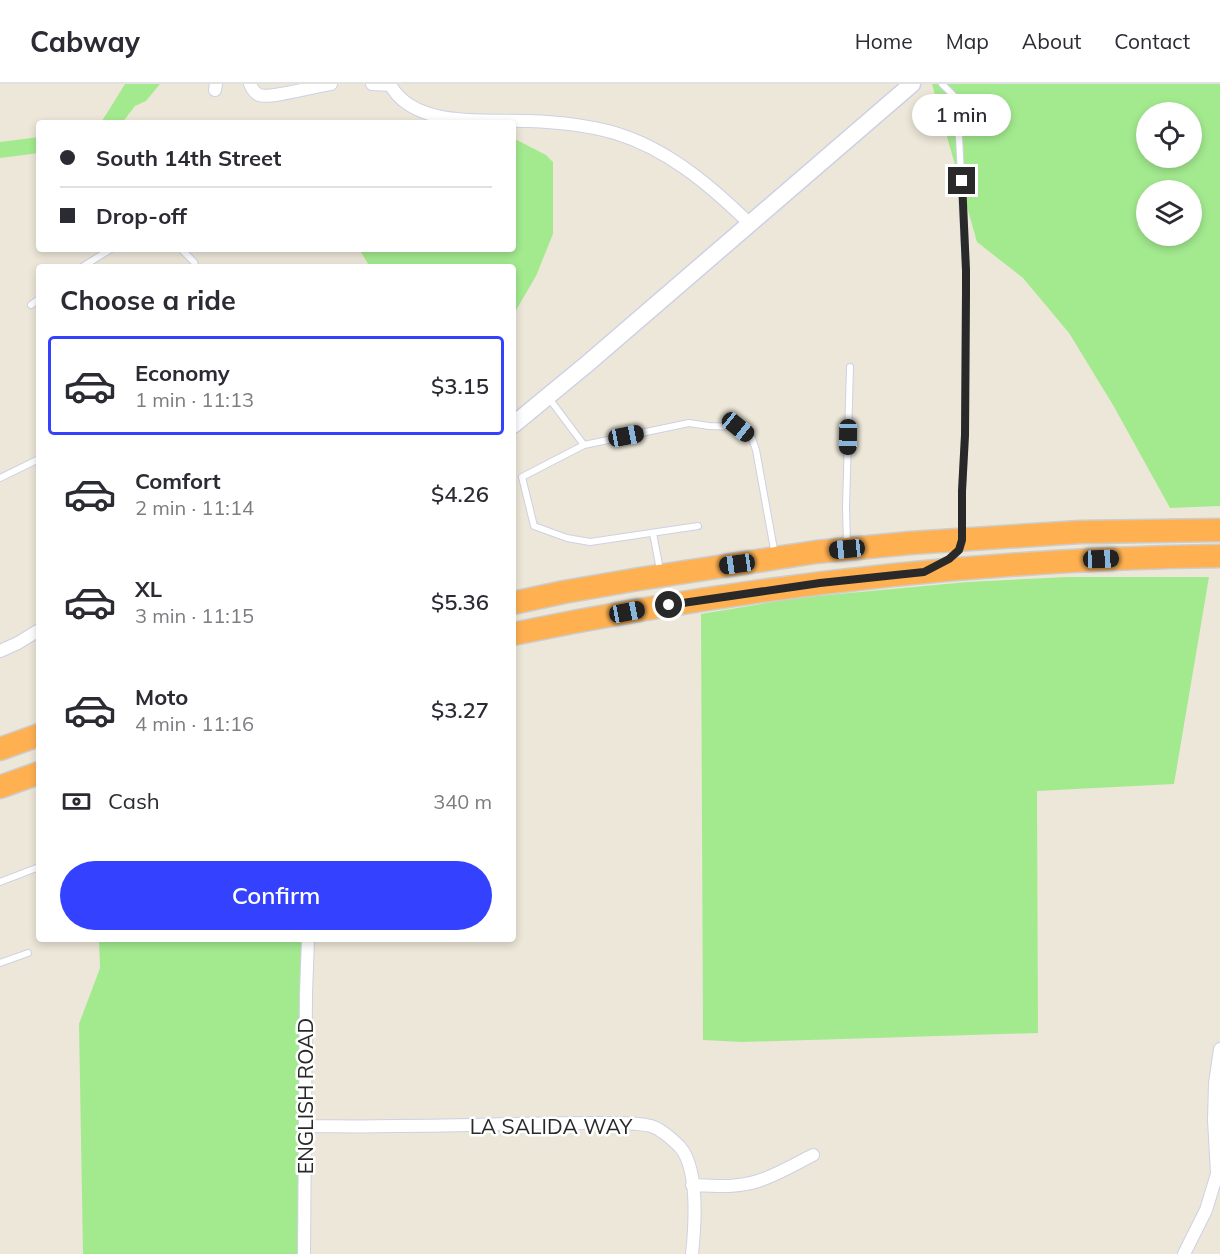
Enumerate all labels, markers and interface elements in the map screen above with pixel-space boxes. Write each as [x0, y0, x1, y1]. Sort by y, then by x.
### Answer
text: Cabway [30, 24, 140, 59]
text: Home [855, 28, 913, 54]
text: Map [946, 28, 989, 54]
text: About [1022, 28, 1081, 54]
text: Contact [1114, 28, 1190, 54]
callout: 1 min [912, 94, 1012, 136]
text: 1 min [936, 102, 987, 127]
map controls [1136, 102, 1202, 246]
button: locate [1136, 102, 1202, 168]
text: South 14th Street [96, 144, 281, 172]
route end [948, 167, 975, 194]
button: layers [1136, 180, 1202, 246]
text: Drop-off [96, 202, 187, 230]
text: Choose a ride [60, 283, 236, 317]
icon: car [63, 359, 117, 413]
text: Economy [135, 359, 230, 387]
text: $3.15 [431, 372, 489, 400]
text: 1 min · 11:13 [135, 387, 254, 412]
car [718, 409, 758, 445]
car [839, 419, 857, 455]
car [607, 424, 645, 448]
icon: car [63, 467, 117, 521]
text: Comfort [135, 467, 221, 495]
text: $4.26 [431, 480, 489, 508]
text: 2 min · 11:14 [135, 495, 254, 520]
car [828, 538, 866, 560]
car [1083, 549, 1119, 569]
car [718, 553, 756, 575]
icon: car [63, 575, 117, 629]
text: XL [135, 575, 162, 603]
text: $5.36 [431, 588, 489, 616]
route start [655, 591, 682, 618]
car [608, 600, 646, 624]
text: 3 min · 11:15 [135, 603, 254, 628]
icon: car [63, 683, 117, 737]
text: Moto [135, 683, 188, 711]
text: $3.27 [431, 696, 489, 724]
text: 4 min · 11:16 [135, 711, 254, 736]
icon: cash [60, 785, 93, 818]
text: Cash [108, 787, 160, 815]
text: 340 m [433, 789, 492, 814]
button: Confirm [60, 861, 492, 930]
street label: ENGLISH ROAD [292, 1018, 318, 1174]
street label: LA SALIDA WAY [470, 1113, 633, 1139]

